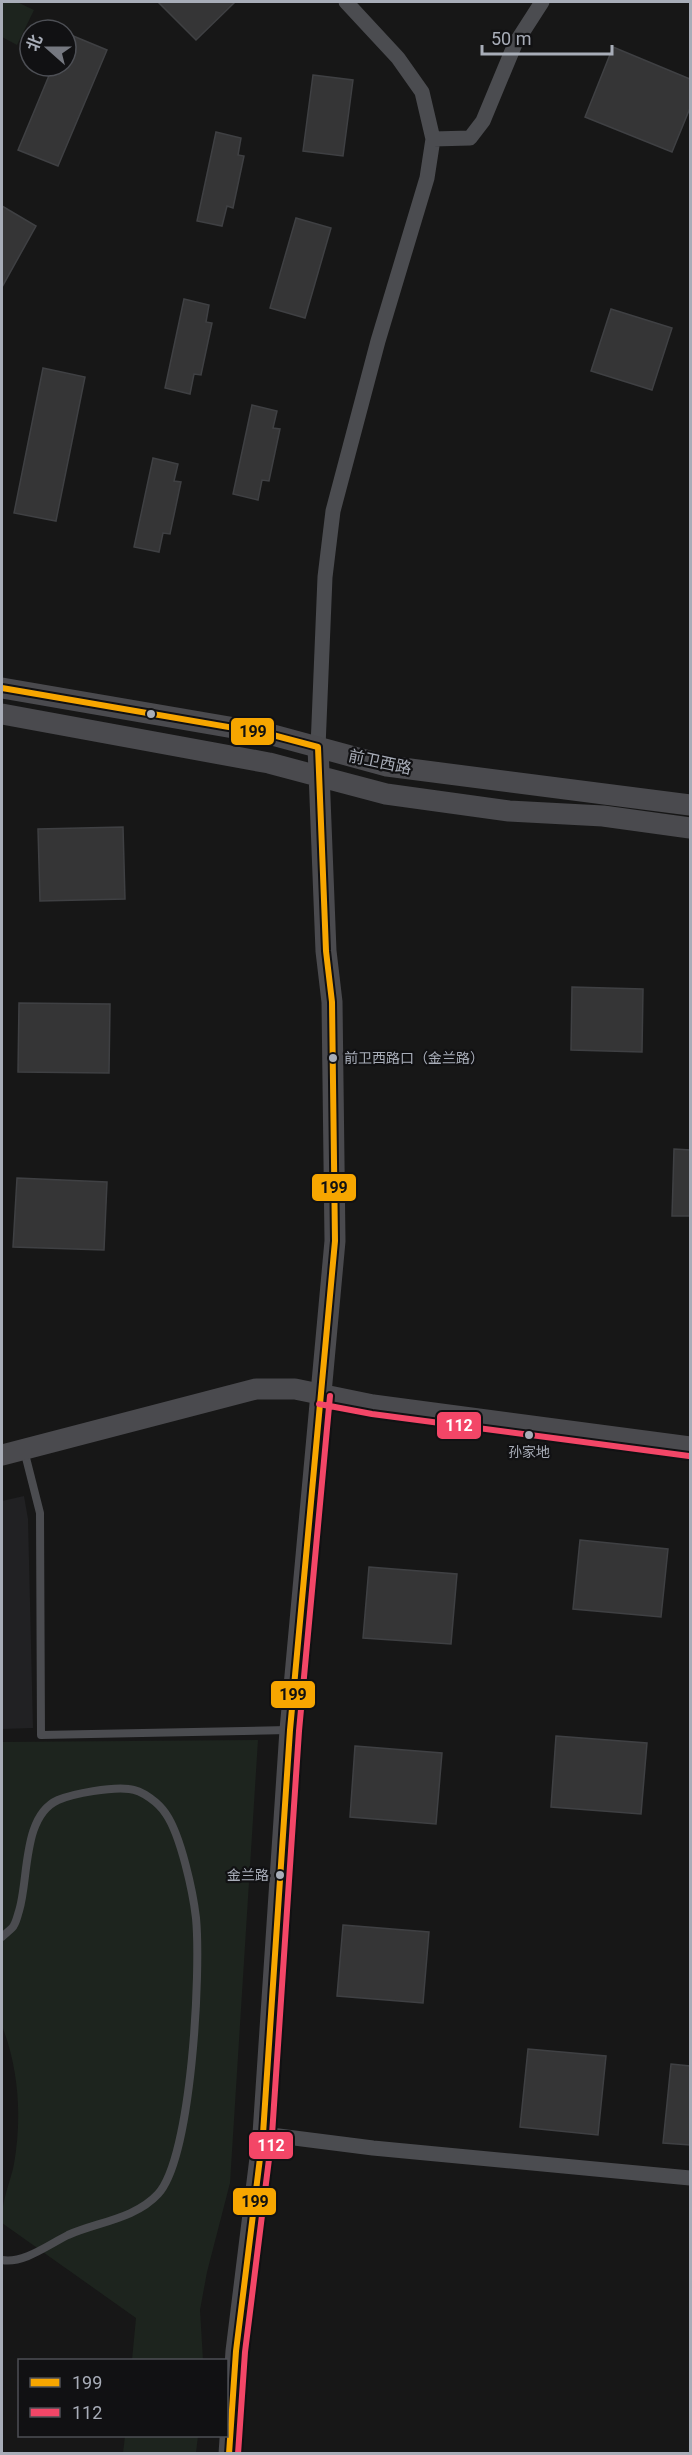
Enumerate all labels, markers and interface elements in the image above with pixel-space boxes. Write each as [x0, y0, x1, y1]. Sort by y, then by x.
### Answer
north arrow [18, 18, 78, 78]
scale bar [482, 18, 612, 56]
text: 50 m [491, 28, 531, 49]
text: 北 [23, 32, 46, 54]
unlabelled marker [145, 708, 157, 720]
line badge: 199 [230, 717, 275, 746]
text: 199 [239, 722, 267, 741]
street label: 前卫西路 [347, 746, 413, 778]
place label: 前卫西路口（金兰路） [344, 1050, 484, 1066]
marker: 前卫西路口（金兰路） [327, 1052, 339, 1064]
line badge: 199 [311, 1173, 357, 1202]
text: 199 [320, 1178, 348, 1197]
line badge: 112 [436, 1411, 482, 1440]
text: 112 [445, 1416, 473, 1435]
marker: 孙家地 [523, 1429, 535, 1441]
place label: 孙家地 [508, 1444, 550, 1460]
line badge: 199 [270, 1680, 316, 1709]
text: 199 [279, 1685, 307, 1704]
place label: 金兰路 [227, 1867, 269, 1883]
marker: 金兰路 [274, 1869, 286, 1881]
line badge: 112 [248, 2131, 294, 2160]
text: 112 [257, 2136, 285, 2155]
line badge: 199 [232, 2187, 277, 2216]
text: 199 [241, 2192, 269, 2211]
legend [18, 2359, 228, 2437]
text: 199 [72, 2372, 102, 2393]
text: 112 [72, 2402, 102, 2423]

